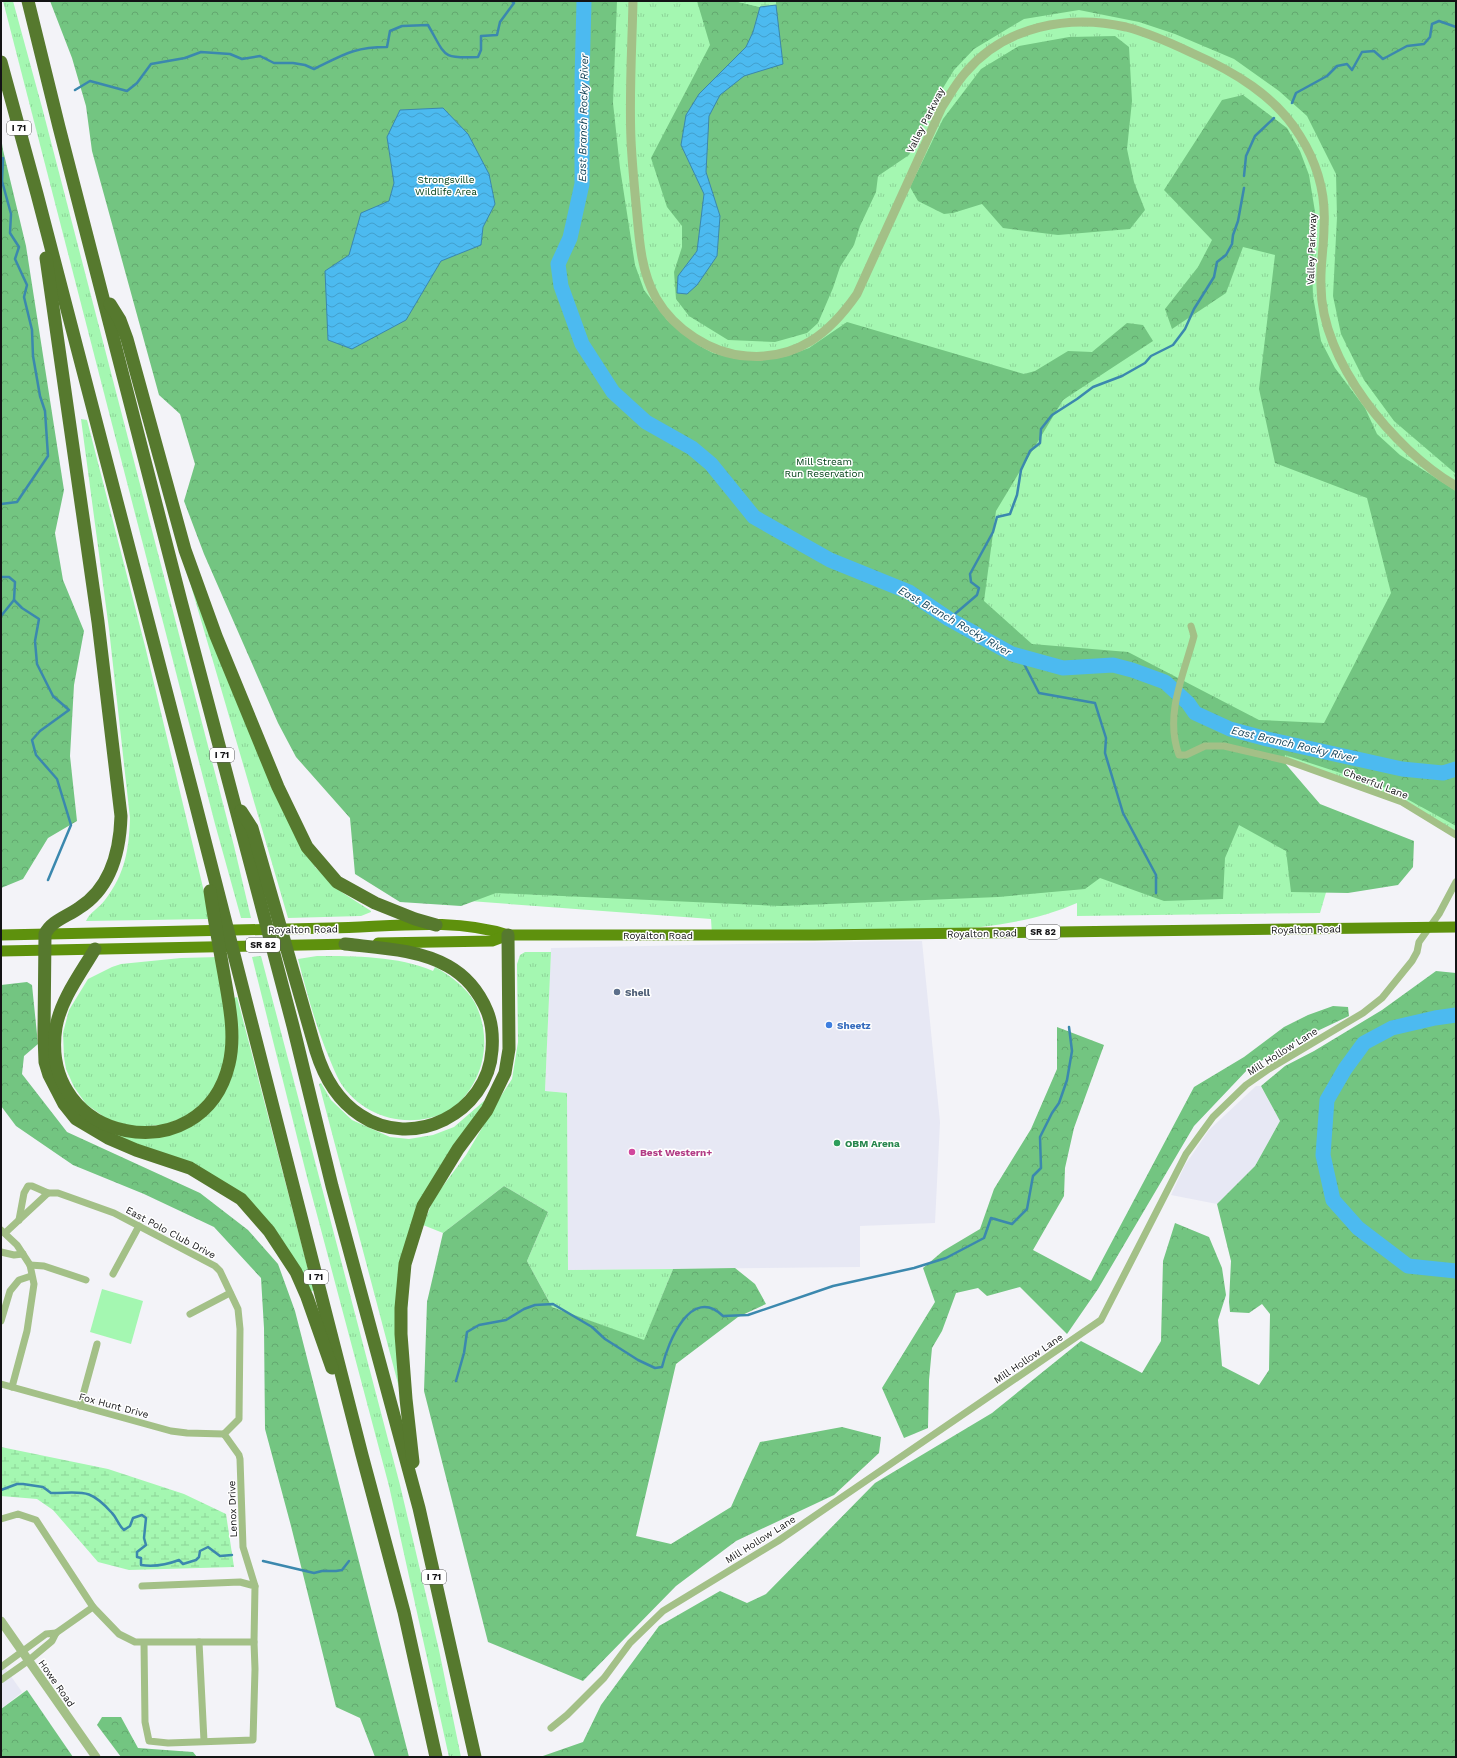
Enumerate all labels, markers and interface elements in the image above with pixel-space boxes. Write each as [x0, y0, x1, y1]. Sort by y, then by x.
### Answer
water label: East Branch Rocky River [576, 53, 591, 182]
street label: Valley Parkway [904, 85, 947, 155]
road number: I 71 [7, 121, 31, 135]
park label: Strongsville Wildlife Area [415, 174, 477, 197]
street label: Valley Parkway [1305, 212, 1318, 285]
park label: Mill Stream Run Reservation [784, 456, 864, 479]
water label: East Branch Rocky River [896, 584, 1014, 659]
water label: East Branch Rocky River [1230, 724, 1358, 765]
road number: I 71 [210, 748, 234, 762]
street label: Cheerful Lane [1342, 766, 1410, 801]
street label: Royalton Road [268, 923, 338, 936]
street label: Royalton Road [1271, 923, 1341, 936]
road number: SR 82 [1026, 925, 1060, 939]
street label: Royalton Road [947, 927, 1017, 940]
street label: Royalton Road [623, 930, 693, 941]
road number: SR 82 [246, 938, 280, 952]
marker: Shell [612, 987, 622, 997]
place label: Shell [625, 987, 651, 998]
marker: Sheetz [824, 1020, 834, 1030]
place label: Sheetz [837, 1020, 871, 1031]
street label: Mill Hollow Lane [1245, 1025, 1320, 1077]
marker: OBM Arena [832, 1138, 842, 1148]
place label: OBM Arena [845, 1138, 900, 1149]
marker: Best Western+ [627, 1147, 637, 1157]
place label: Best Western+ [640, 1147, 712, 1158]
street label: East Polo Club Drive [124, 1204, 218, 1261]
road number: I 71 [304, 1270, 328, 1284]
street label: Mill Hollow Lane [992, 1331, 1065, 1386]
street label: Fox Hunt Drive [78, 1391, 150, 1420]
street label: Lenox Drive [226, 1480, 239, 1538]
street label: Mill Hollow Lane [723, 1513, 798, 1565]
road number: I 71 [422, 1570, 446, 1584]
street label: Howe Road [36, 1658, 77, 1709]

